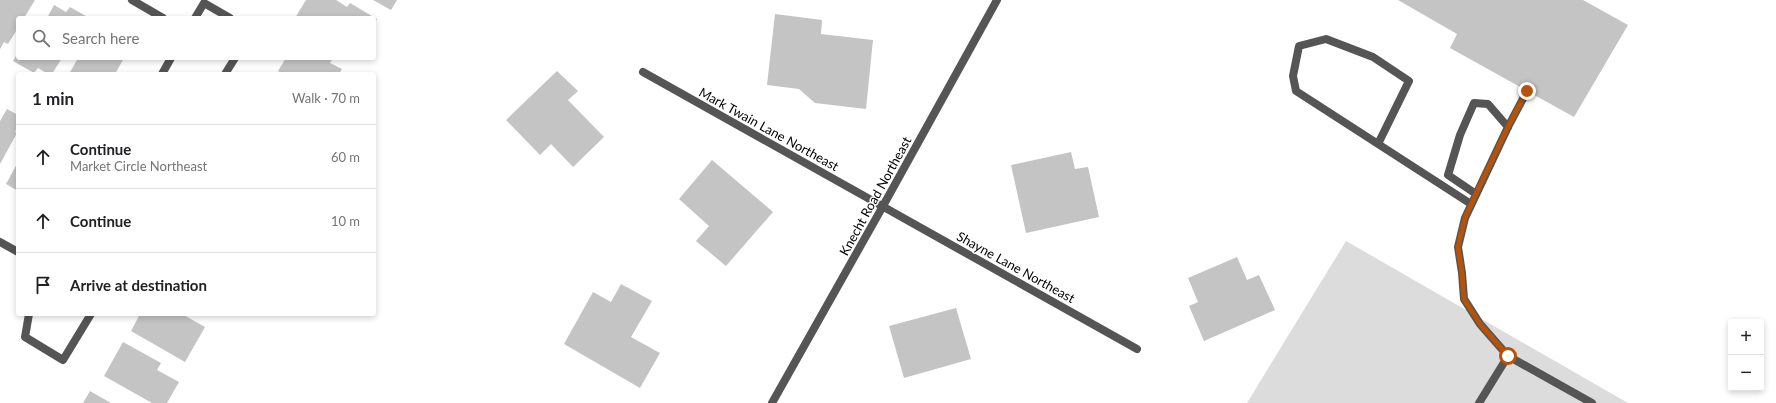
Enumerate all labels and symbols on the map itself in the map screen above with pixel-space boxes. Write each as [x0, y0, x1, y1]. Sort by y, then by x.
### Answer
route end [1518, 82, 1536, 100]
street label: Mark Twain Lane Northeast [696, 84, 842, 174]
street label: Knecht Road Northeast [836, 133, 915, 258]
street label: Shayne Lane Northeast [954, 228, 1078, 306]
route start [1499, 347, 1517, 365]

